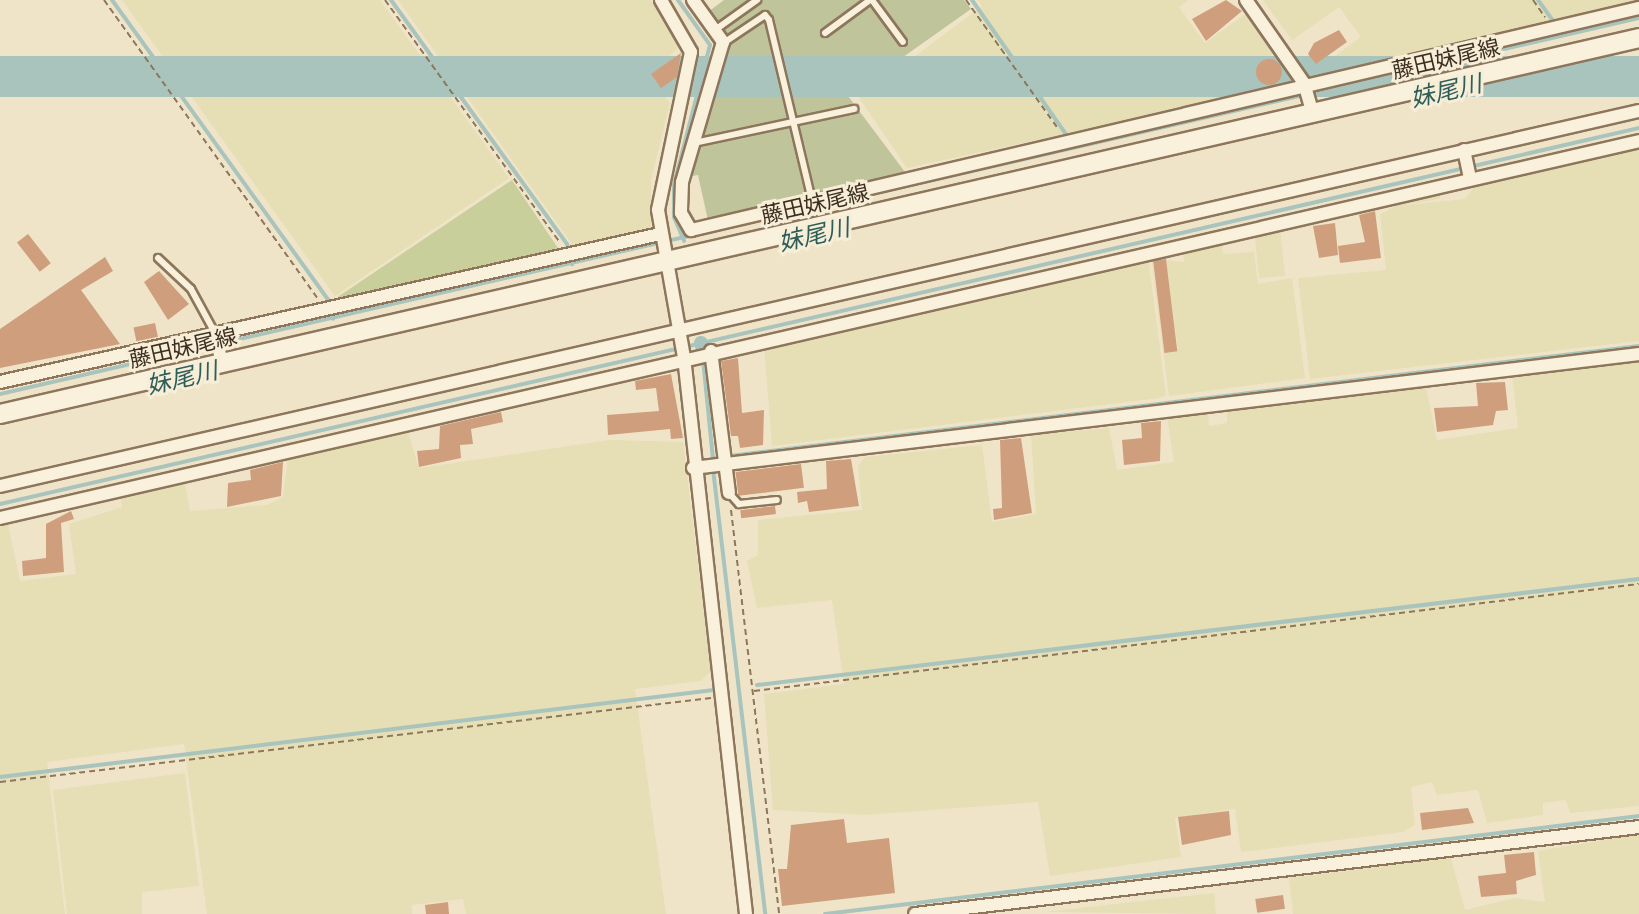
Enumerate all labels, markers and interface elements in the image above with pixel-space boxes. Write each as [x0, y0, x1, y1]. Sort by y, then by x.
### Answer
street label: 藤田妹尾線 [1389, 34, 1503, 84]
water label: 妹尾川 [1408, 69, 1484, 113]
street label: 藤田妹尾線 [758, 179, 872, 229]
water label: 妹尾川 [776, 213, 852, 257]
street label: 藤田妹尾線 [126, 323, 240, 373]
water label: 妹尾川 [144, 356, 220, 400]

